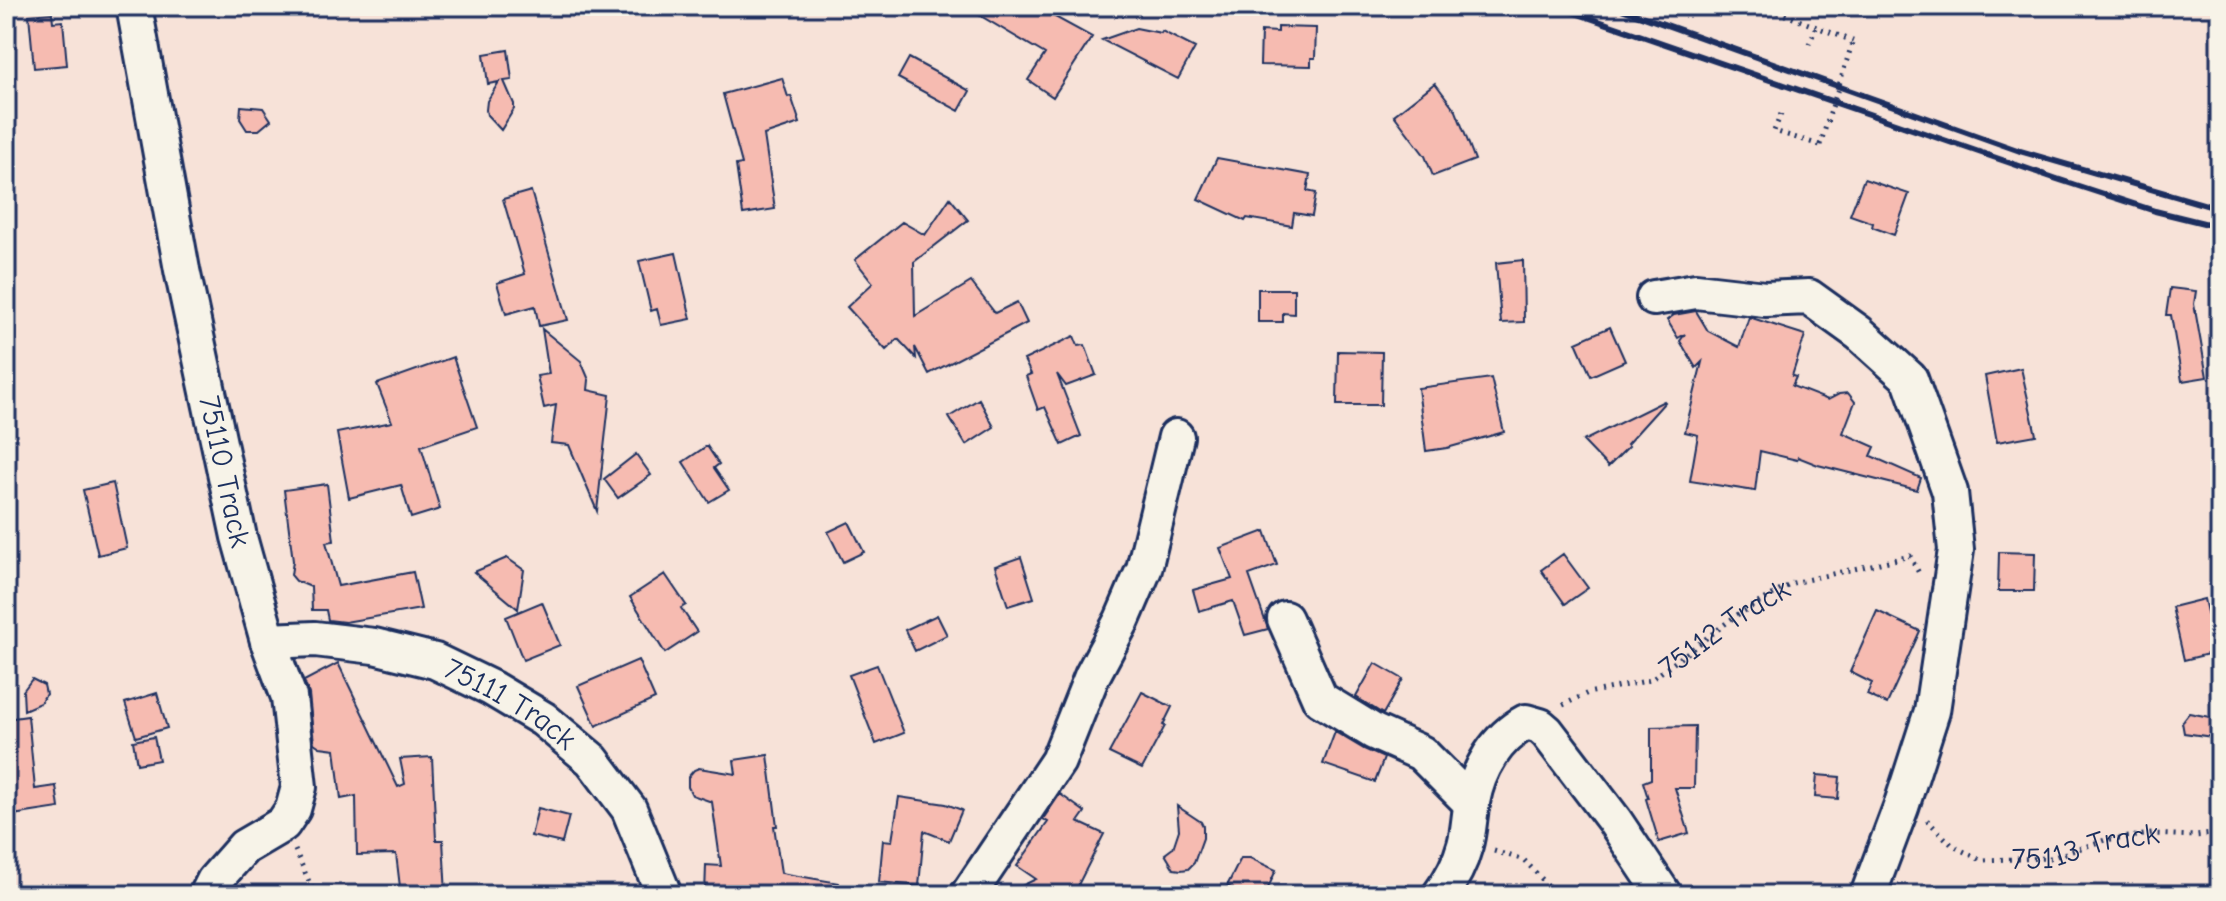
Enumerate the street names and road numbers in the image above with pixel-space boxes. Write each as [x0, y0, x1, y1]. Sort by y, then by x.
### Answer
street label: 75110 Track [191, 392, 258, 552]
street label: 75112 Track [1652, 571, 1797, 686]
street label: 75111 Track [439, 651, 583, 757]
street label: 75113 Track [2011, 816, 2162, 877]

